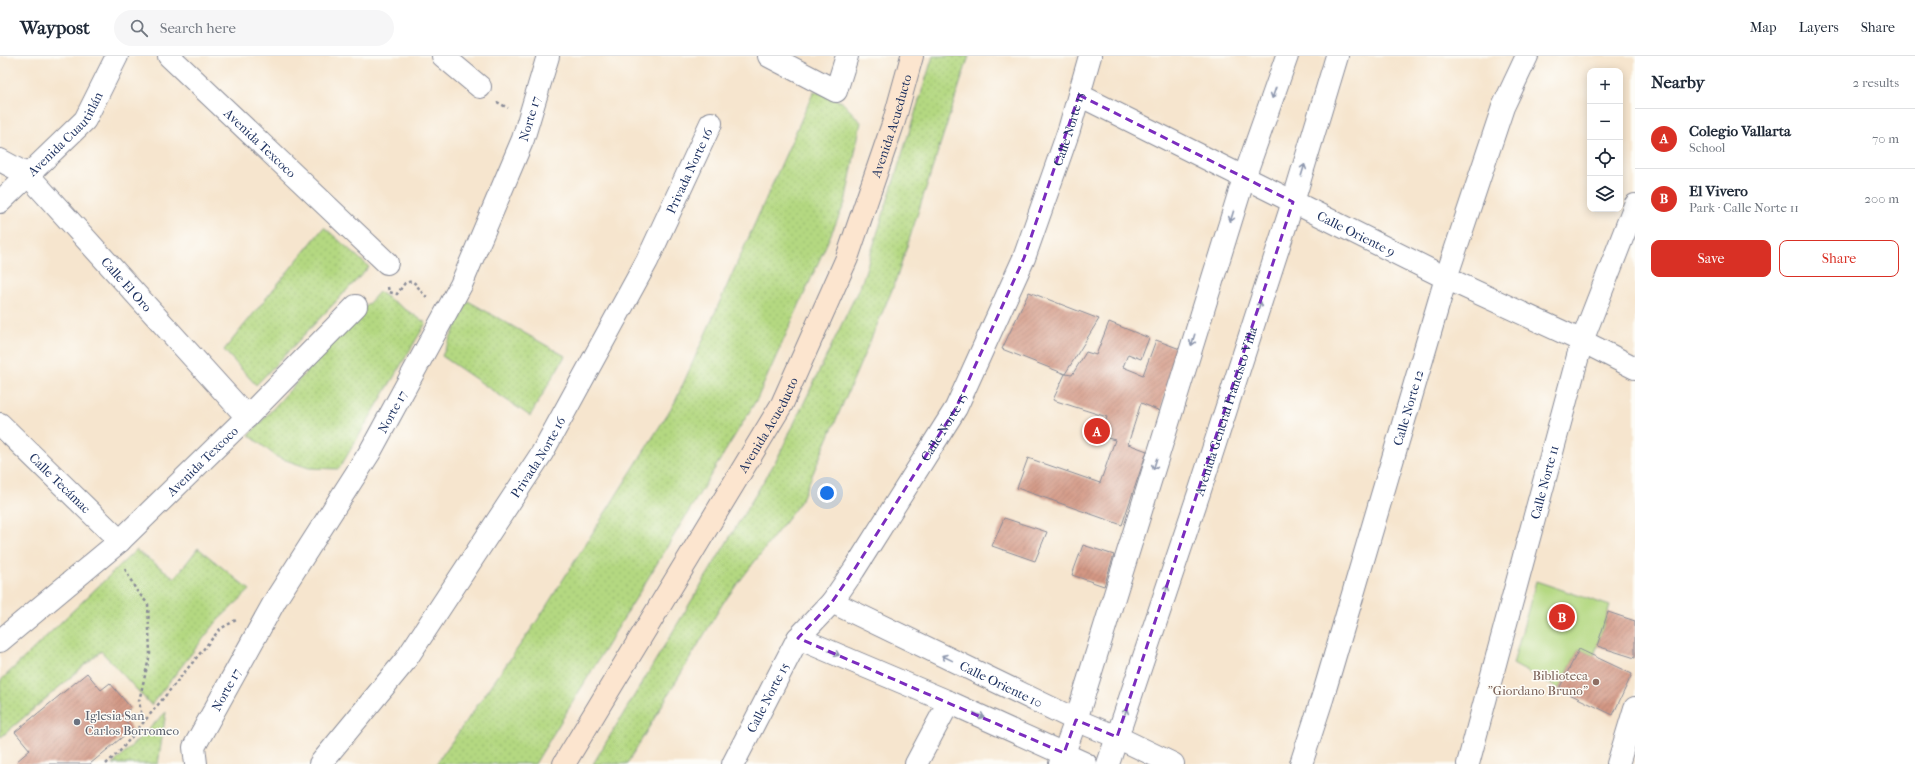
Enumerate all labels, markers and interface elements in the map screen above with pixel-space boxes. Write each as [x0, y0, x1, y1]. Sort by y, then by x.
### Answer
search box [114, 10, 394, 46]
text: Waypost [20, 17, 90, 39]
icon: search [128, 17, 150, 39]
text: Search here [160, 19, 236, 37]
text: Map [1750, 19, 1777, 36]
text: Layers [1799, 19, 1839, 36]
text: Share [1861, 19, 1895, 36]
map controls [1587, 68, 1623, 212]
button: + [1587, 68, 1623, 104]
street label: Avenida Acueducto [867, 72, 914, 180]
text: Nearby [1651, 72, 1705, 92]
text: 2 results [1853, 75, 1899, 90]
one-way arrow [1269, 86, 1277, 98]
street label: Avenida Cuautitlán [24, 89, 106, 180]
street label: Calle Norte 15 [1050, 90, 1087, 168]
street label: Norte 17 [515, 94, 543, 143]
street label: Avenida Texcoco [221, 104, 300, 181]
button: − [1587, 104, 1623, 140]
text: Colegio Vallarta [1689, 122, 1791, 140]
street label: Privada Norte 16 [663, 125, 716, 216]
text: A [1660, 131, 1668, 146]
text: 70 m [1872, 131, 1899, 146]
button: locate [1587, 140, 1623, 176]
text: School [1689, 140, 1725, 155]
one-way arrow [1300, 164, 1307, 177]
button: layers [1587, 176, 1623, 212]
text: El Vivero [1689, 182, 1748, 200]
text: B [1660, 191, 1668, 206]
text: 200 m [1864, 191, 1899, 206]
text: Park · Calle Norte 11 [1689, 200, 1799, 215]
street label: Calle Oriente 9 [1315, 208, 1398, 259]
one-way arrow [1228, 209, 1235, 222]
button: Save [1651, 240, 1771, 277]
button: Share [1779, 240, 1899, 277]
street label: Calle El Oro [98, 254, 155, 315]
one-way arrow [1256, 301, 1263, 314]
street label: Avenida General Francisco Villa [1191, 324, 1260, 498]
one-way arrow [1189, 333, 1196, 346]
street label: Calle Norte 12 [1390, 368, 1426, 447]
street label: Avenida Acueducto [734, 374, 801, 476]
street label: Norte 17 [374, 387, 410, 435]
street label: Calle Norte 15 [917, 390, 970, 464]
street label: Privada Norte 16 [507, 413, 569, 500]
pin: A [1084, 416, 1110, 446]
street label: Avenida Texcoco [163, 423, 241, 499]
street label: Calle Norte 11 [1527, 443, 1561, 521]
street label: Calle Tecámac [26, 449, 94, 516]
one-way arrow [1151, 458, 1158, 471]
your location [817, 483, 837, 503]
one-way arrow [1163, 585, 1171, 597]
pin: B [1549, 602, 1575, 632]
one-way arrow [827, 650, 839, 658]
one-way arrow [942, 654, 954, 661]
street label: Calle Oriente 10 [957, 657, 1045, 710]
street label: Calle Norte 15 [743, 659, 792, 735]
street label: Norte 17 [208, 665, 244, 713]
place label: Biblioteca "Giordano Bruno" [1488, 668, 1589, 698]
marker: Biblioteca "Giordano Bruno" [1591, 677, 1601, 687]
place label: Iglesia San Carlos Borromeo [85, 708, 180, 738]
one-way arrow [1122, 708, 1129, 721]
one-way arrow [973, 712, 985, 720]
marker: Iglesia San Carlos Borromeo [72, 717, 82, 727]

